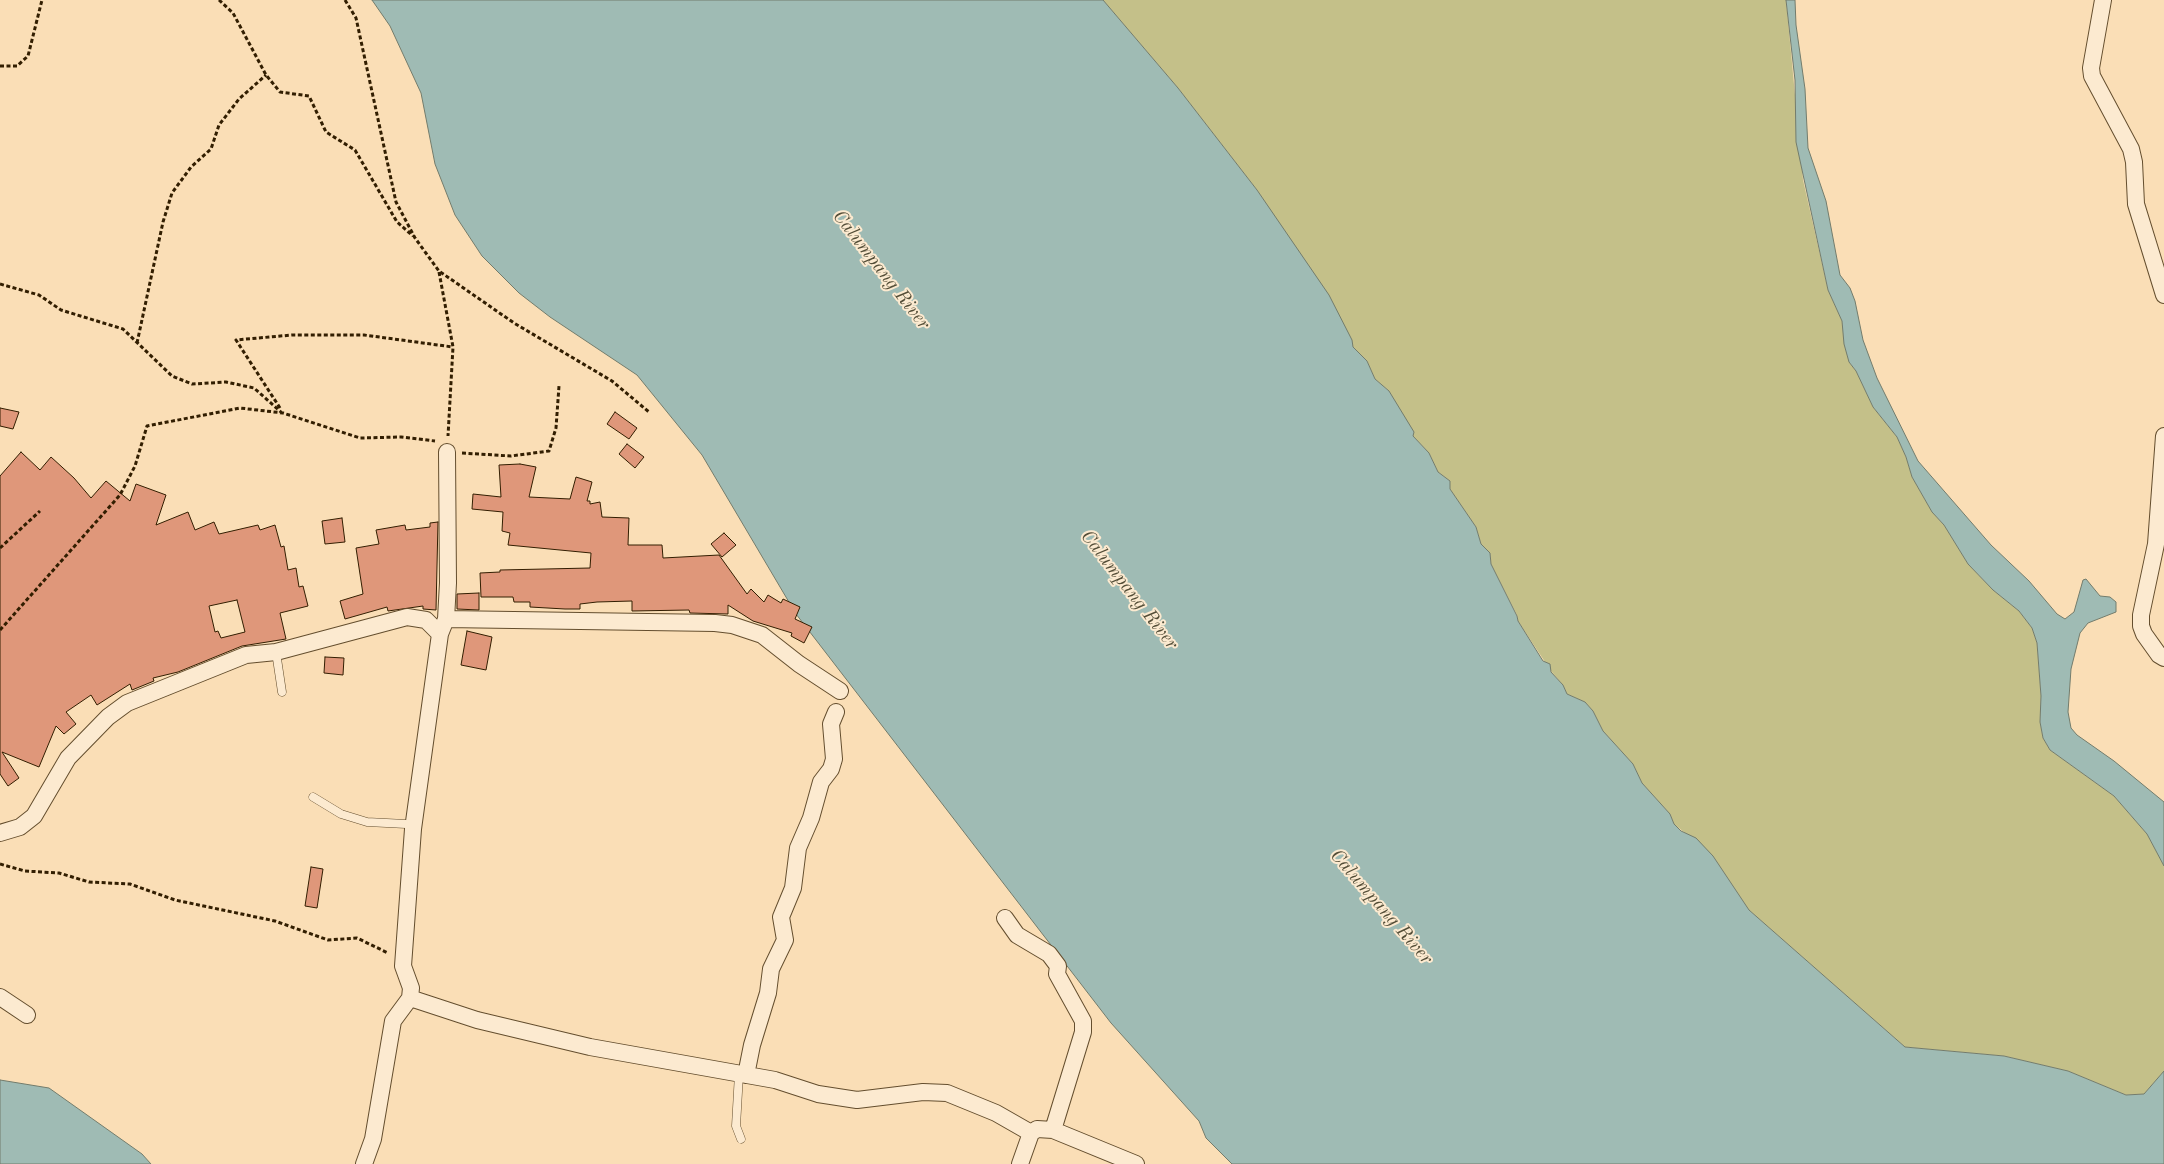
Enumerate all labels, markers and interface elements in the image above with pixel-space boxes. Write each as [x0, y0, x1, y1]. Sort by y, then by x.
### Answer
water label: Calumpang River [827, 206, 935, 334]
water label: Calumpang River [1075, 526, 1183, 654]
water label: Calumpang River [1325, 845, 1437, 969]

